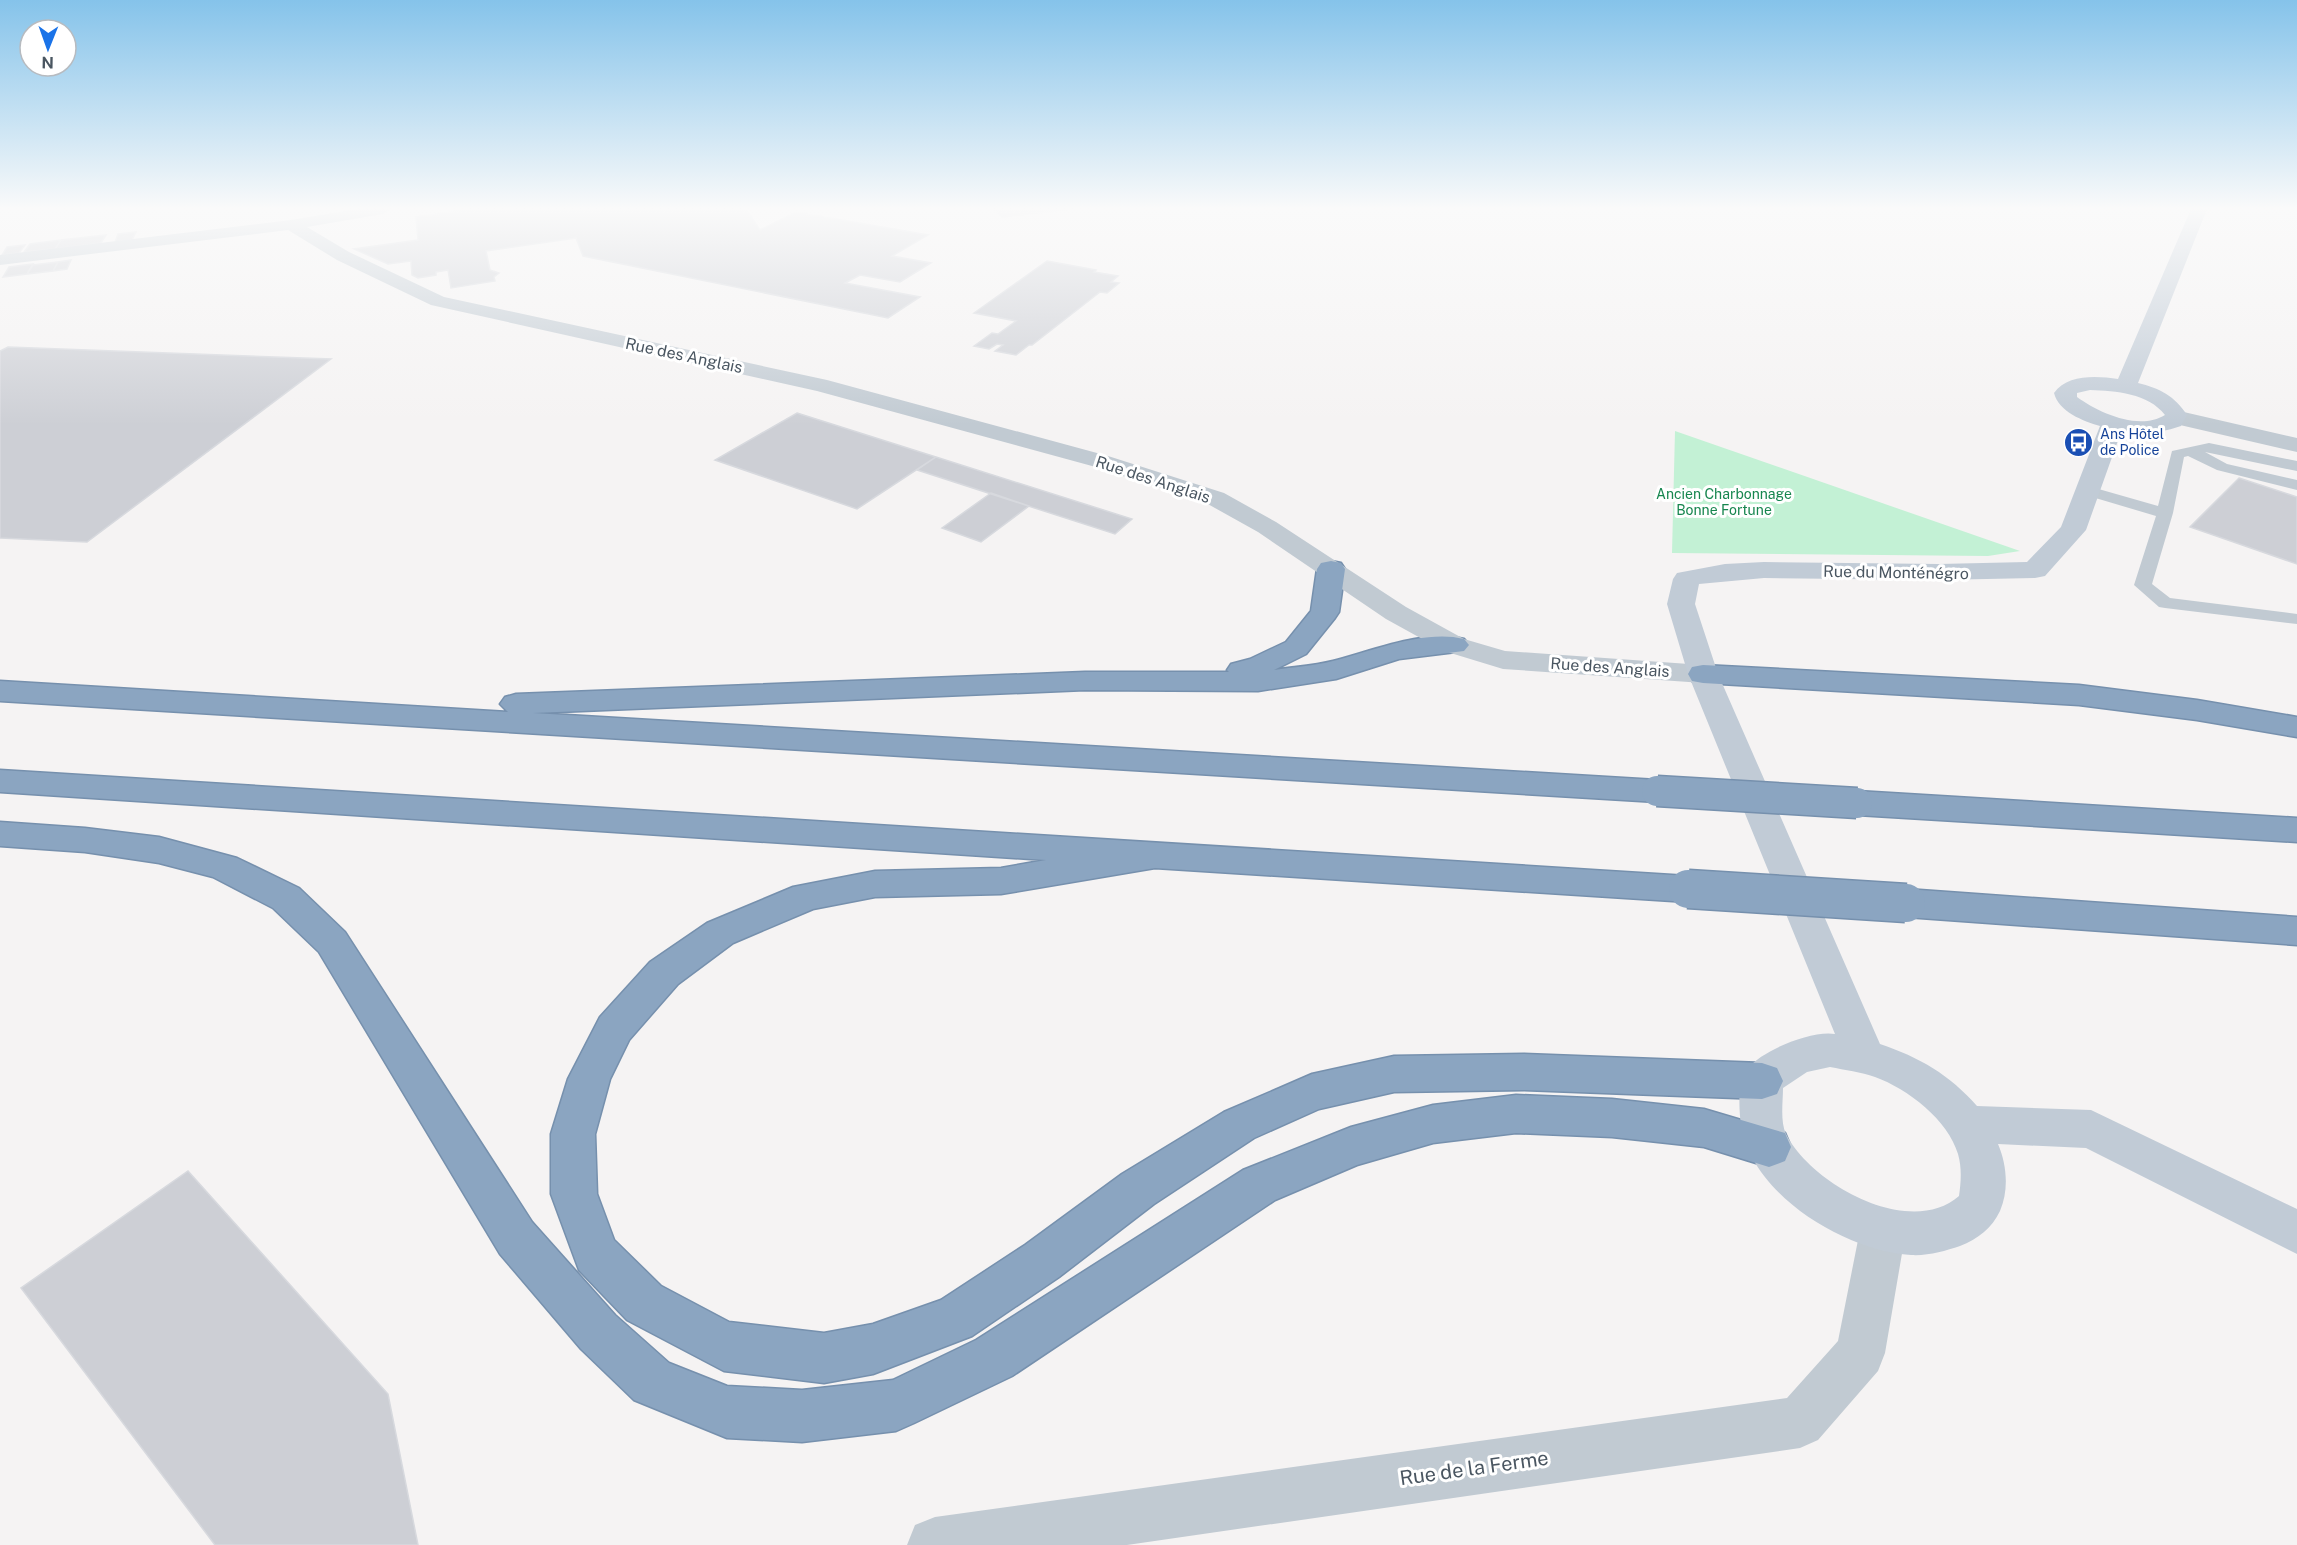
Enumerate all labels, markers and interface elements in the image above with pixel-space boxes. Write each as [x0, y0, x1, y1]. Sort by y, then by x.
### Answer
north arrow [18, 18, 78, 78]
text: N [41, 53, 54, 72]
street label: Rue des Anglais [624, 334, 744, 377]
bus stop icon: Ans Hôtel de Police [2063, 426, 2095, 458]
place label: Ans Hôtel de Police [2100, 426, 2164, 458]
street label: Rue des Anglais [1093, 452, 1213, 507]
park label: Ancien Charbonnage Bonne Fortune [1656, 486, 1792, 518]
street label: Rue du Monténégro [1823, 562, 1969, 583]
street label: Rue des Anglais [1550, 654, 1670, 681]
street label: Rue de la Ferme [1398, 1446, 1550, 1490]

